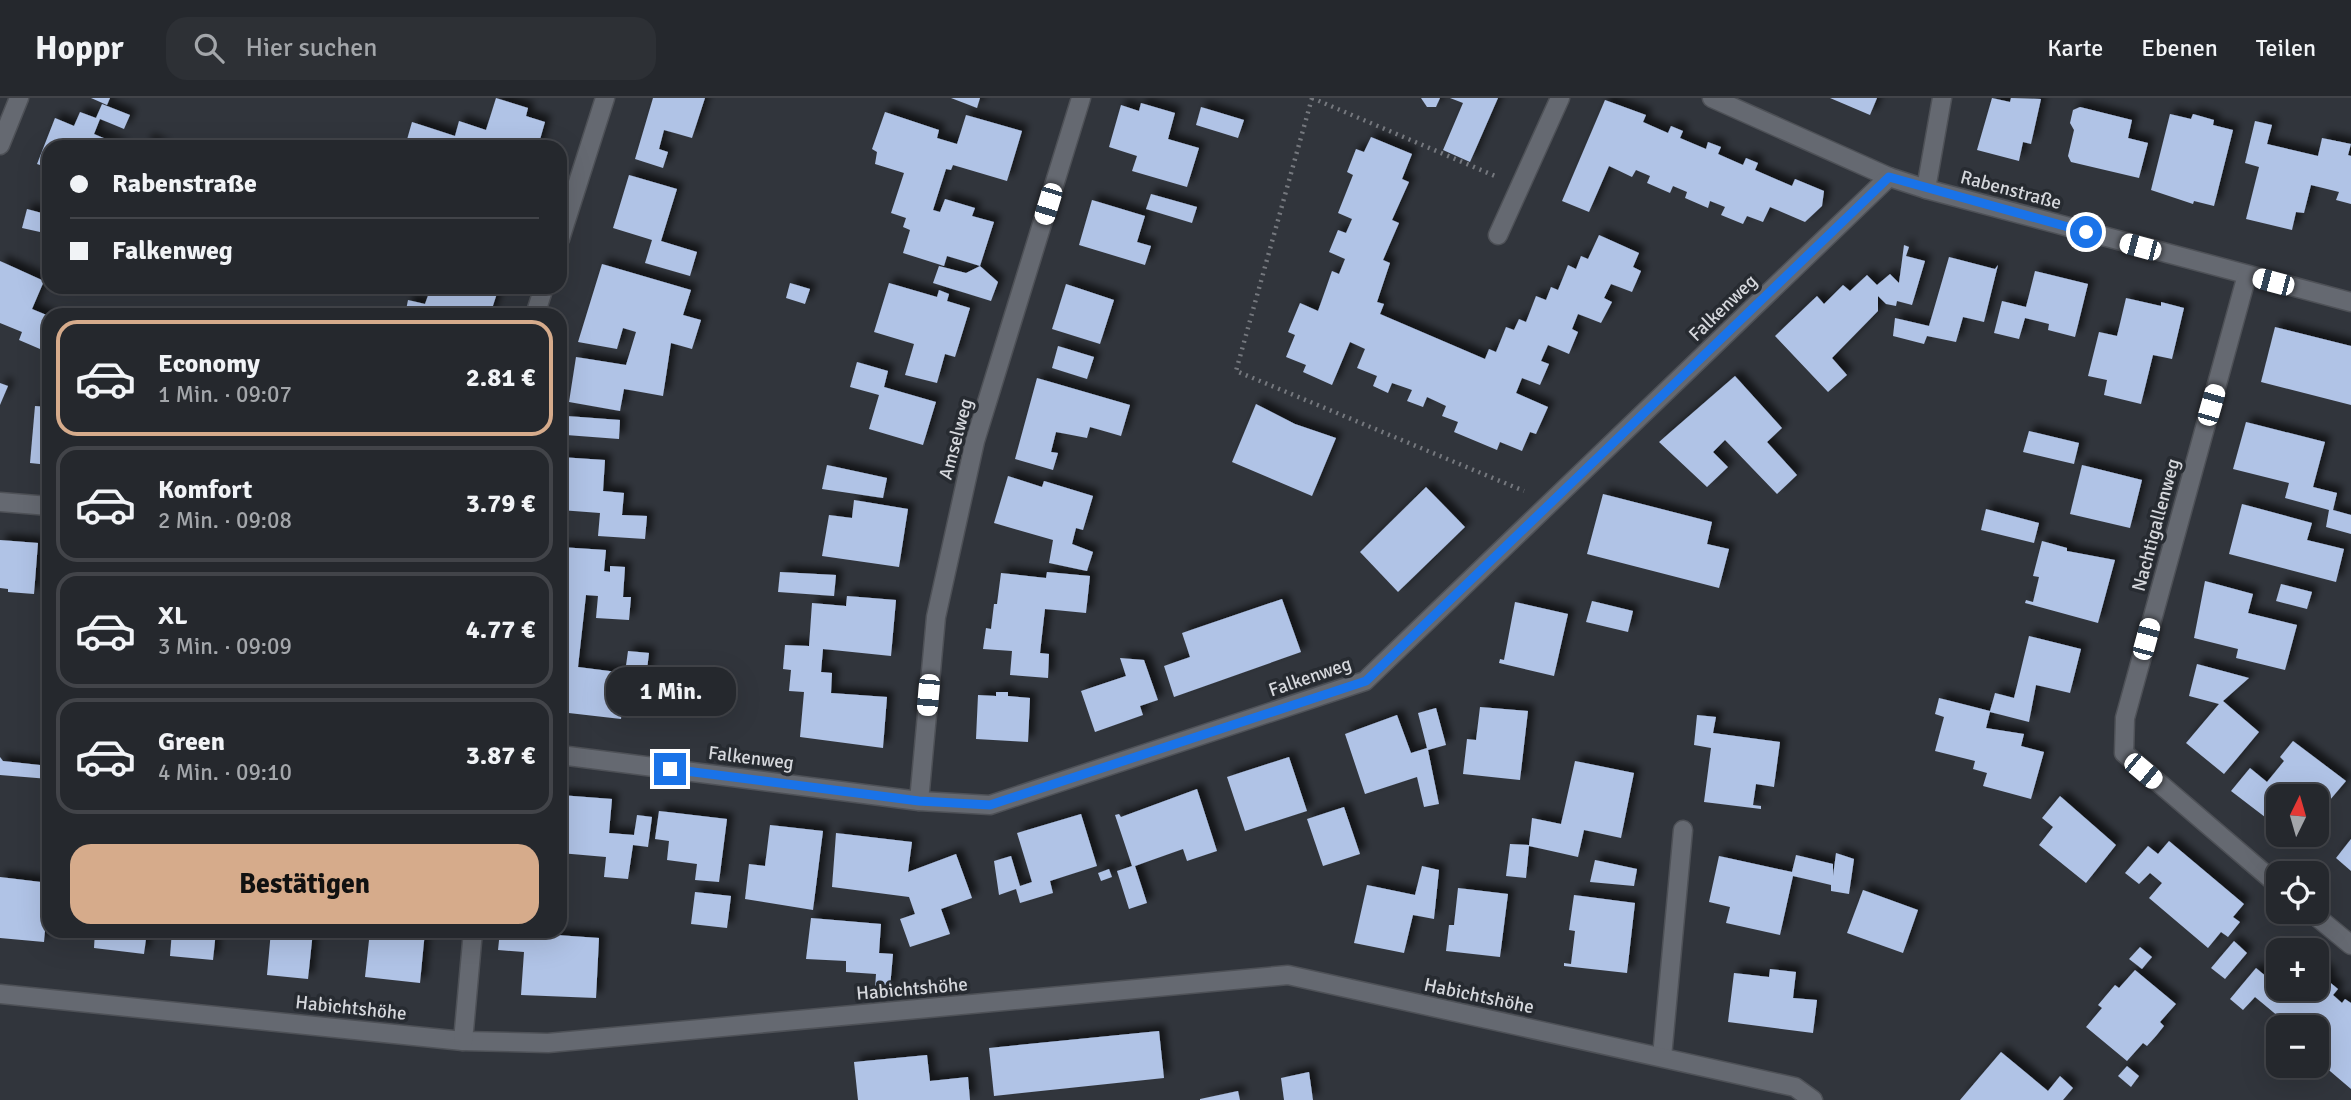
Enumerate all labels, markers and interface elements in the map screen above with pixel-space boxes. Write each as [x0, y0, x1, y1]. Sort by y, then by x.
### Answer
search box [166, 17, 656, 80]
text: Hoppr [35, 28, 124, 69]
icon: search [190, 29, 228, 67]
text: Hier suchen [246, 32, 378, 64]
text: Karte [2047, 33, 2103, 63]
text: Ebenen [2141, 33, 2218, 63]
text: Teilen [2256, 33, 2316, 63]
street label: Rabenstraße [1958, 165, 2064, 215]
text: Rabenstraße [112, 168, 257, 200]
car [1032, 181, 1065, 227]
route start [2070, 216, 2102, 248]
car [2117, 231, 2164, 263]
text: Falkenweg [112, 235, 233, 267]
car [2250, 266, 2297, 298]
street label: Falkenweg [1684, 269, 1762, 347]
icon: car [74, 347, 137, 410]
text: Economy [158, 348, 260, 380]
text: 2.81 € [466, 362, 535, 394]
text: 1 Min. · 09:07 [158, 380, 292, 409]
car [2196, 382, 2227, 428]
street label: Amselweg [934, 396, 978, 482]
street label: Nachtigallenweg [2127, 456, 2185, 594]
icon: car [74, 473, 137, 536]
text: Komfort [158, 474, 252, 506]
text: 3.79 € [466, 488, 535, 520]
text: 2 Min. · 09:08 [158, 506, 292, 535]
icon: car [74, 599, 137, 662]
text: XL [158, 600, 188, 632]
text: 4.77 € [466, 614, 535, 646]
car [2131, 616, 2162, 662]
text: 3 Min. · 09:09 [158, 632, 292, 661]
street label: Falkenweg [1265, 652, 1355, 702]
callout: 1 Min. [605, 668, 735, 716]
car [916, 673, 941, 717]
text: 1 Min. [640, 677, 702, 706]
icon: car [74, 725, 137, 788]
text: Green [158, 726, 225, 758]
text: 3.87 € [466, 740, 535, 772]
street label: Falkenweg [707, 741, 795, 775]
car [2121, 749, 2166, 793]
route end [654, 753, 686, 785]
text: 4 Min. · 09:10 [158, 758, 292, 787]
north arrow [2266, 784, 2329, 847]
map controls [2266, 784, 2329, 1078]
button: Bestätigen [70, 844, 539, 924]
button: locate [2266, 861, 2329, 924]
button: + [2266, 938, 2329, 1001]
street label: Habichtshöhe [855, 972, 969, 1006]
street label: Habichtshöhe [1422, 973, 1536, 1019]
street label: Habichtshöhe [294, 990, 408, 1026]
button: − [2266, 1015, 2329, 1078]

